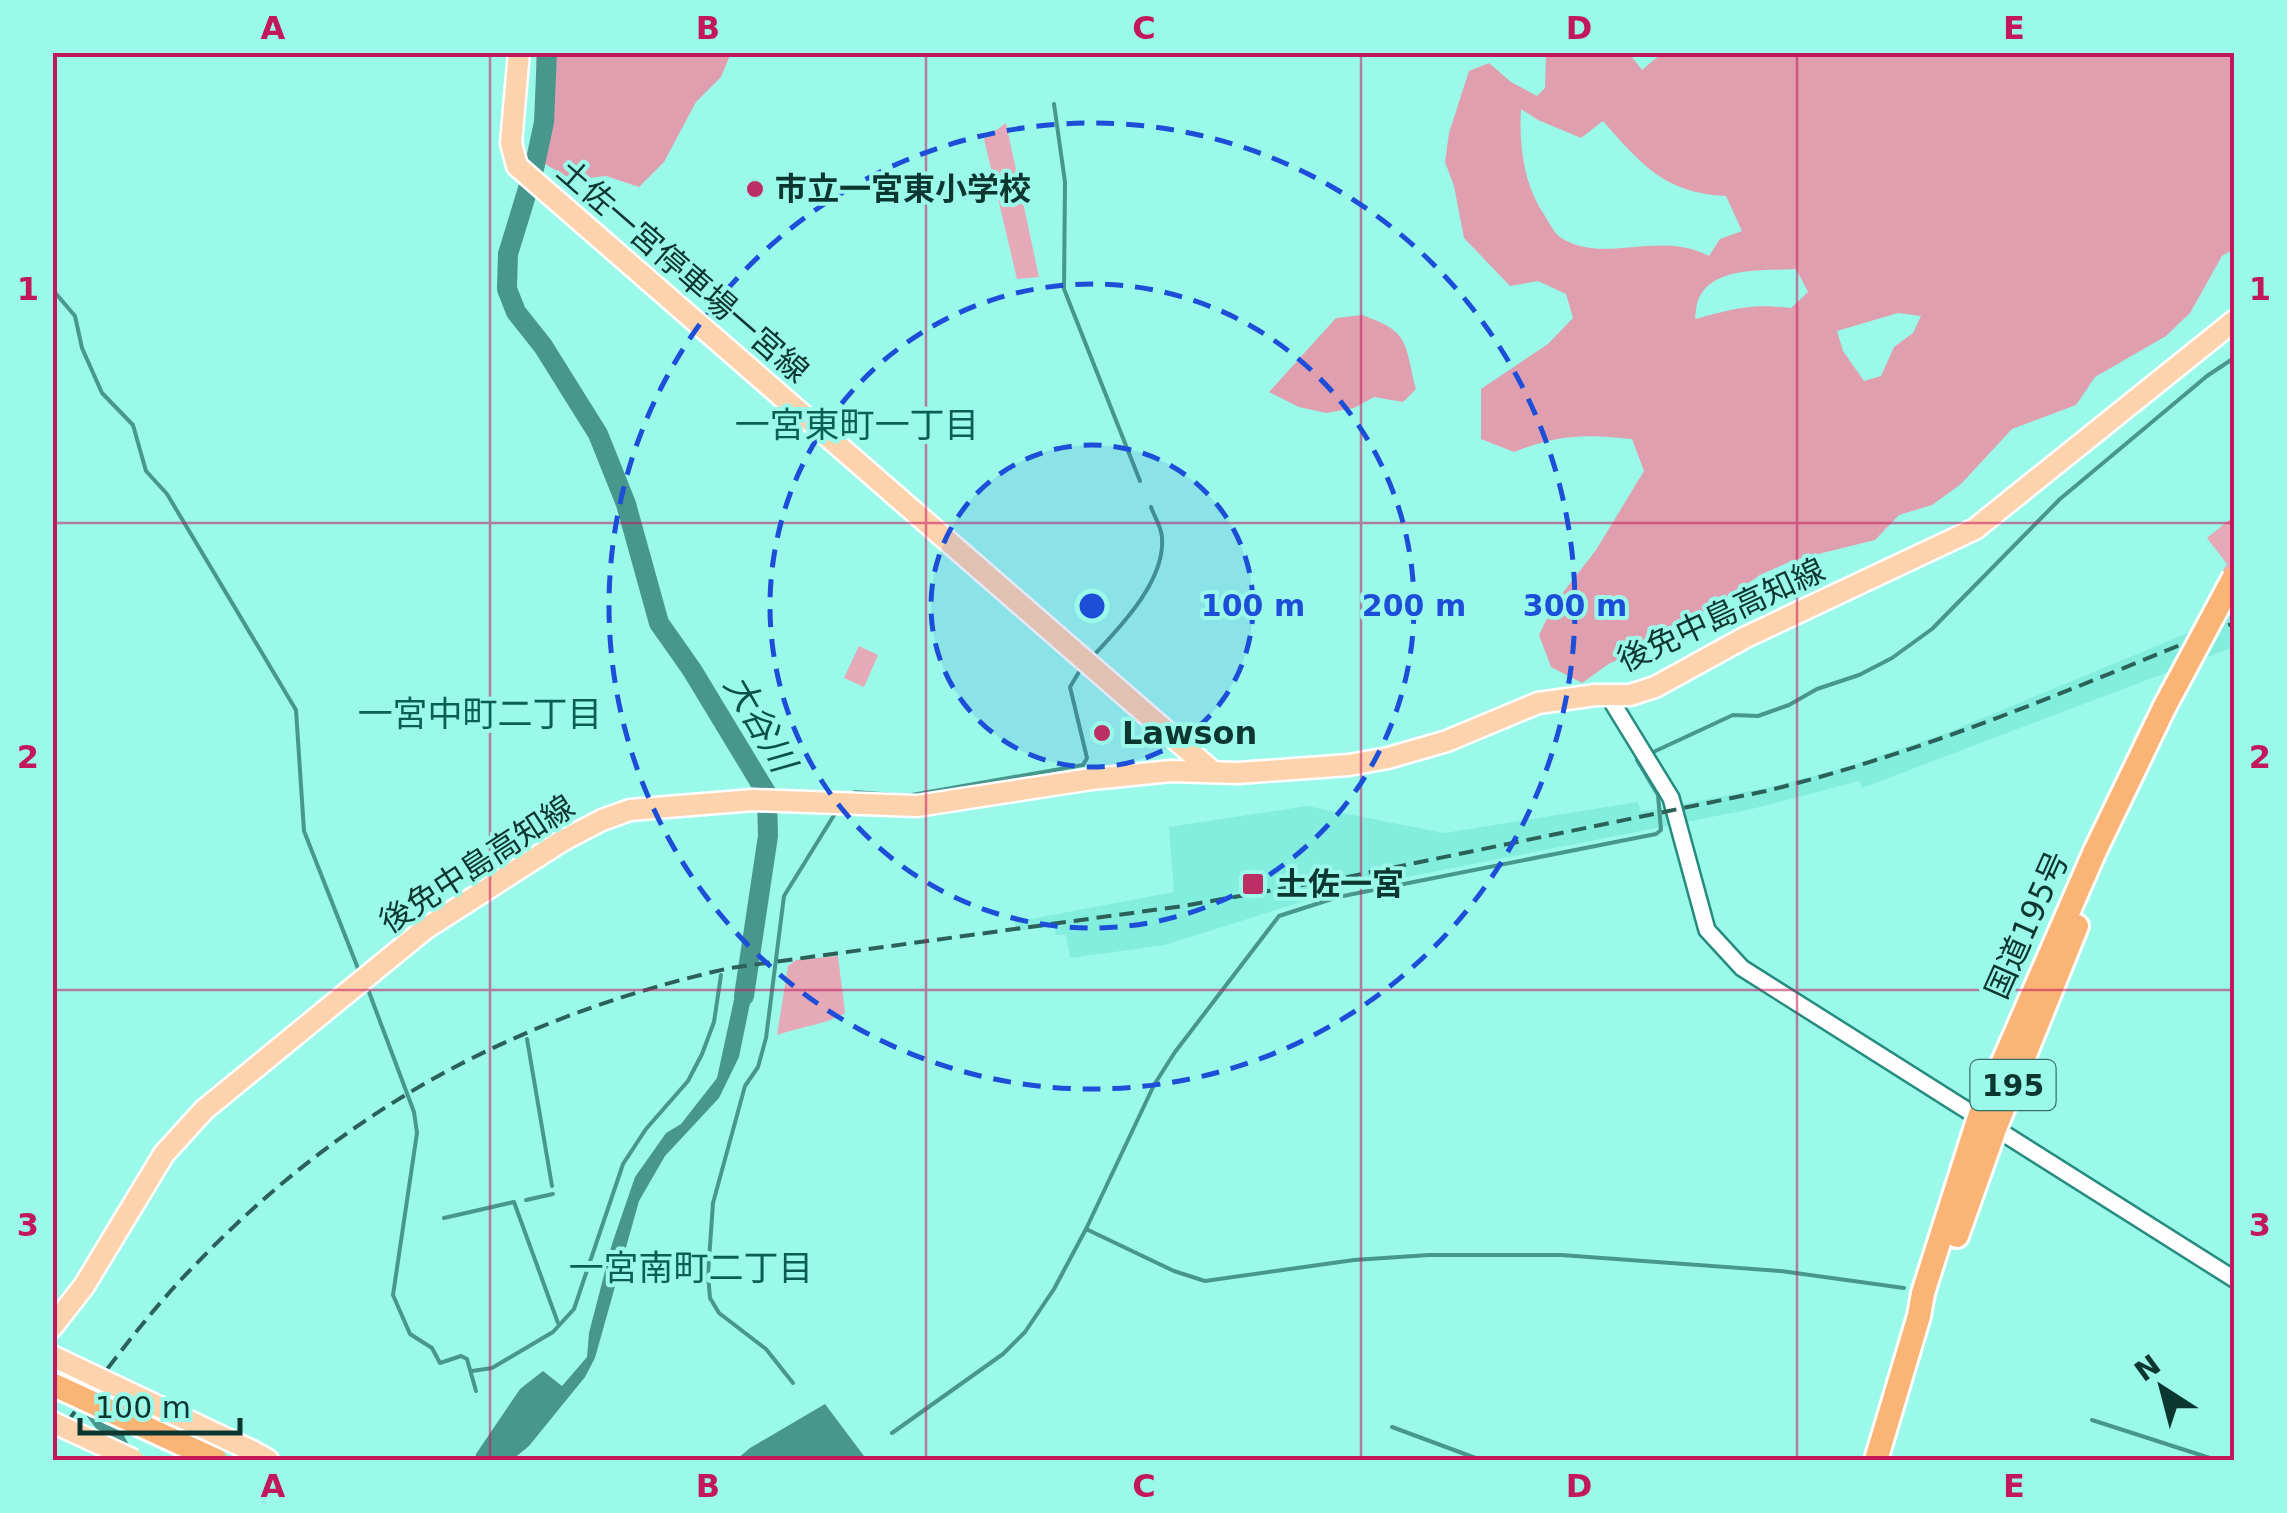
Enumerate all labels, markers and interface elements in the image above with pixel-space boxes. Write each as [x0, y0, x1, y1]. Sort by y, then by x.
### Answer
text: A [261, 9, 286, 47]
text: B [696, 9, 720, 47]
text: C [1132, 9, 1156, 47]
text: D [1566, 9, 1592, 47]
text: E [2003, 9, 2025, 47]
street label: 土佐一宮停車場一宮線 [550, 152, 816, 390]
place label: 市立一宮東小学校 [775, 170, 1031, 208]
marker: 市立一宮東小学校 [744, 178, 766, 200]
text: 1 [17, 270, 39, 308]
text: 1 [2249, 270, 2271, 308]
district label: 一宮東町一丁目 [734, 405, 980, 445]
street label: 後免中島高知線 [1611, 550, 1831, 680]
centre of rings [1074, 588, 1110, 624]
text: 100 m [1201, 588, 1305, 623]
text: 200 m [1362, 588, 1466, 623]
text: 300 m [1523, 588, 1627, 623]
water label: 大谷川 [716, 668, 806, 782]
district label: 一宮中町二丁目 [357, 694, 603, 734]
place label: Lawson [1122, 714, 1257, 752]
marker: Lawson [1091, 722, 1113, 744]
text: 2 [17, 738, 39, 776]
text: 2 [2249, 738, 2271, 776]
street label: 後免中島高知線 [373, 787, 581, 941]
street label: 国道195号 [1978, 846, 2076, 1004]
place label: 土佐一宮 [1276, 865, 1404, 903]
marker: 土佐一宮 [1240, 871, 1266, 897]
road number: 195 [1970, 1060, 2056, 1110]
text: 3 [17, 1206, 39, 1244]
text: 3 [2249, 1206, 2271, 1244]
district label: 一宮南町二丁目 [568, 1248, 814, 1288]
north arrow [2112, 1338, 2212, 1438]
text: N [2128, 1348, 2167, 1388]
scale bar [80, 1373, 240, 1435]
text: 100 m [95, 1390, 191, 1425]
text: A [261, 1467, 286, 1505]
text: B [696, 1467, 720, 1505]
text: C [1132, 1467, 1156, 1505]
text: D [1566, 1467, 1592, 1505]
text: E [2003, 1467, 2025, 1505]

